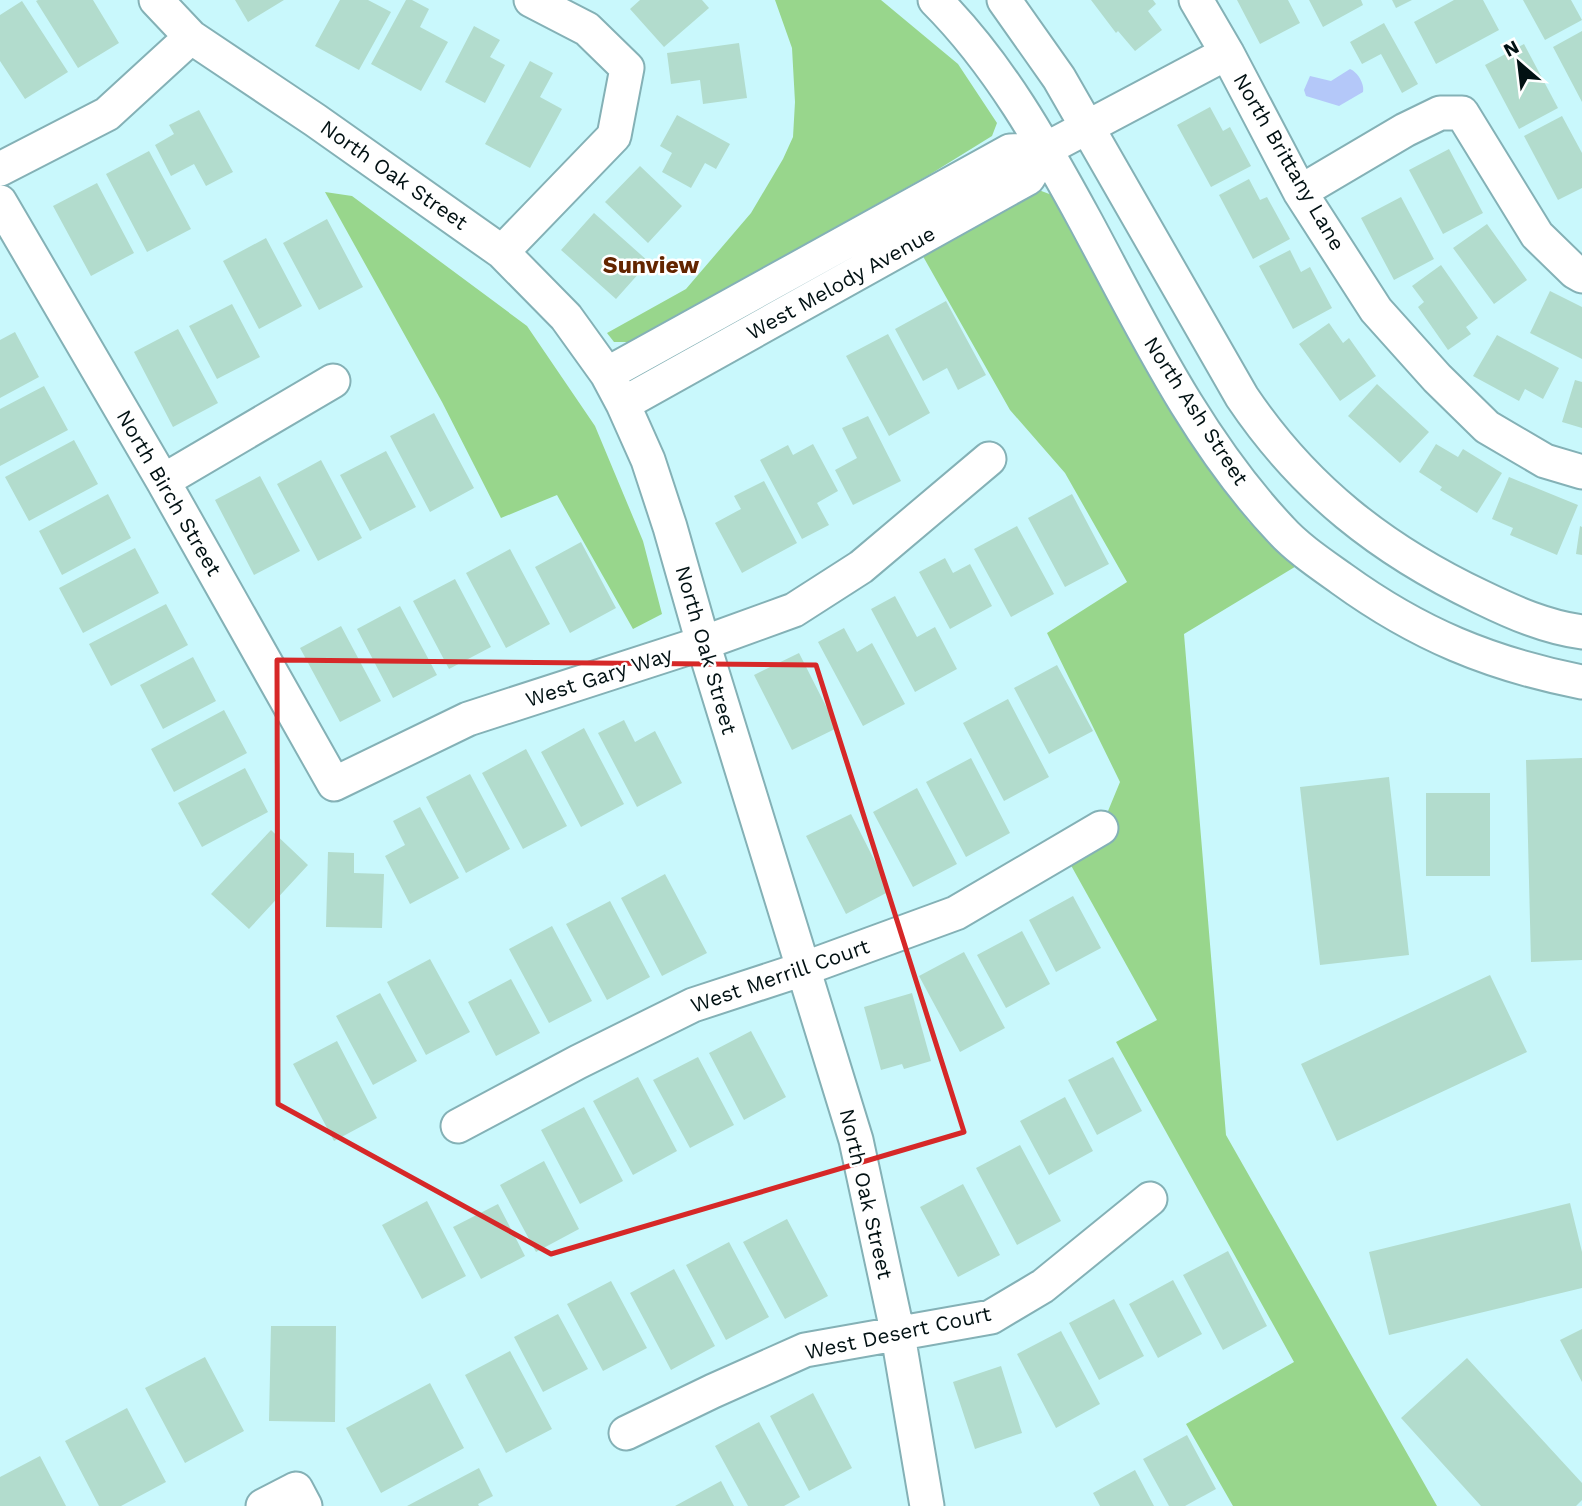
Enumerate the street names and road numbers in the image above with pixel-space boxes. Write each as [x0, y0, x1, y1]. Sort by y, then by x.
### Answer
street label: North Brittany Lane [1228, 69, 1350, 255]
street label: North Oak Street [316, 114, 473, 235]
street label: West Melody Avenue [742, 220, 939, 345]
street label: North Ash Street [1139, 332, 1254, 490]
street label: North Birch Street [112, 405, 227, 580]
street label: North Oak Street [670, 563, 743, 737]
street label: West Gary Way [522, 641, 675, 712]
street label: West Merrill Court [687, 933, 873, 1018]
street label: North Oak Street [835, 1106, 898, 1282]
street label: West Desert Court [803, 1301, 993, 1364]

